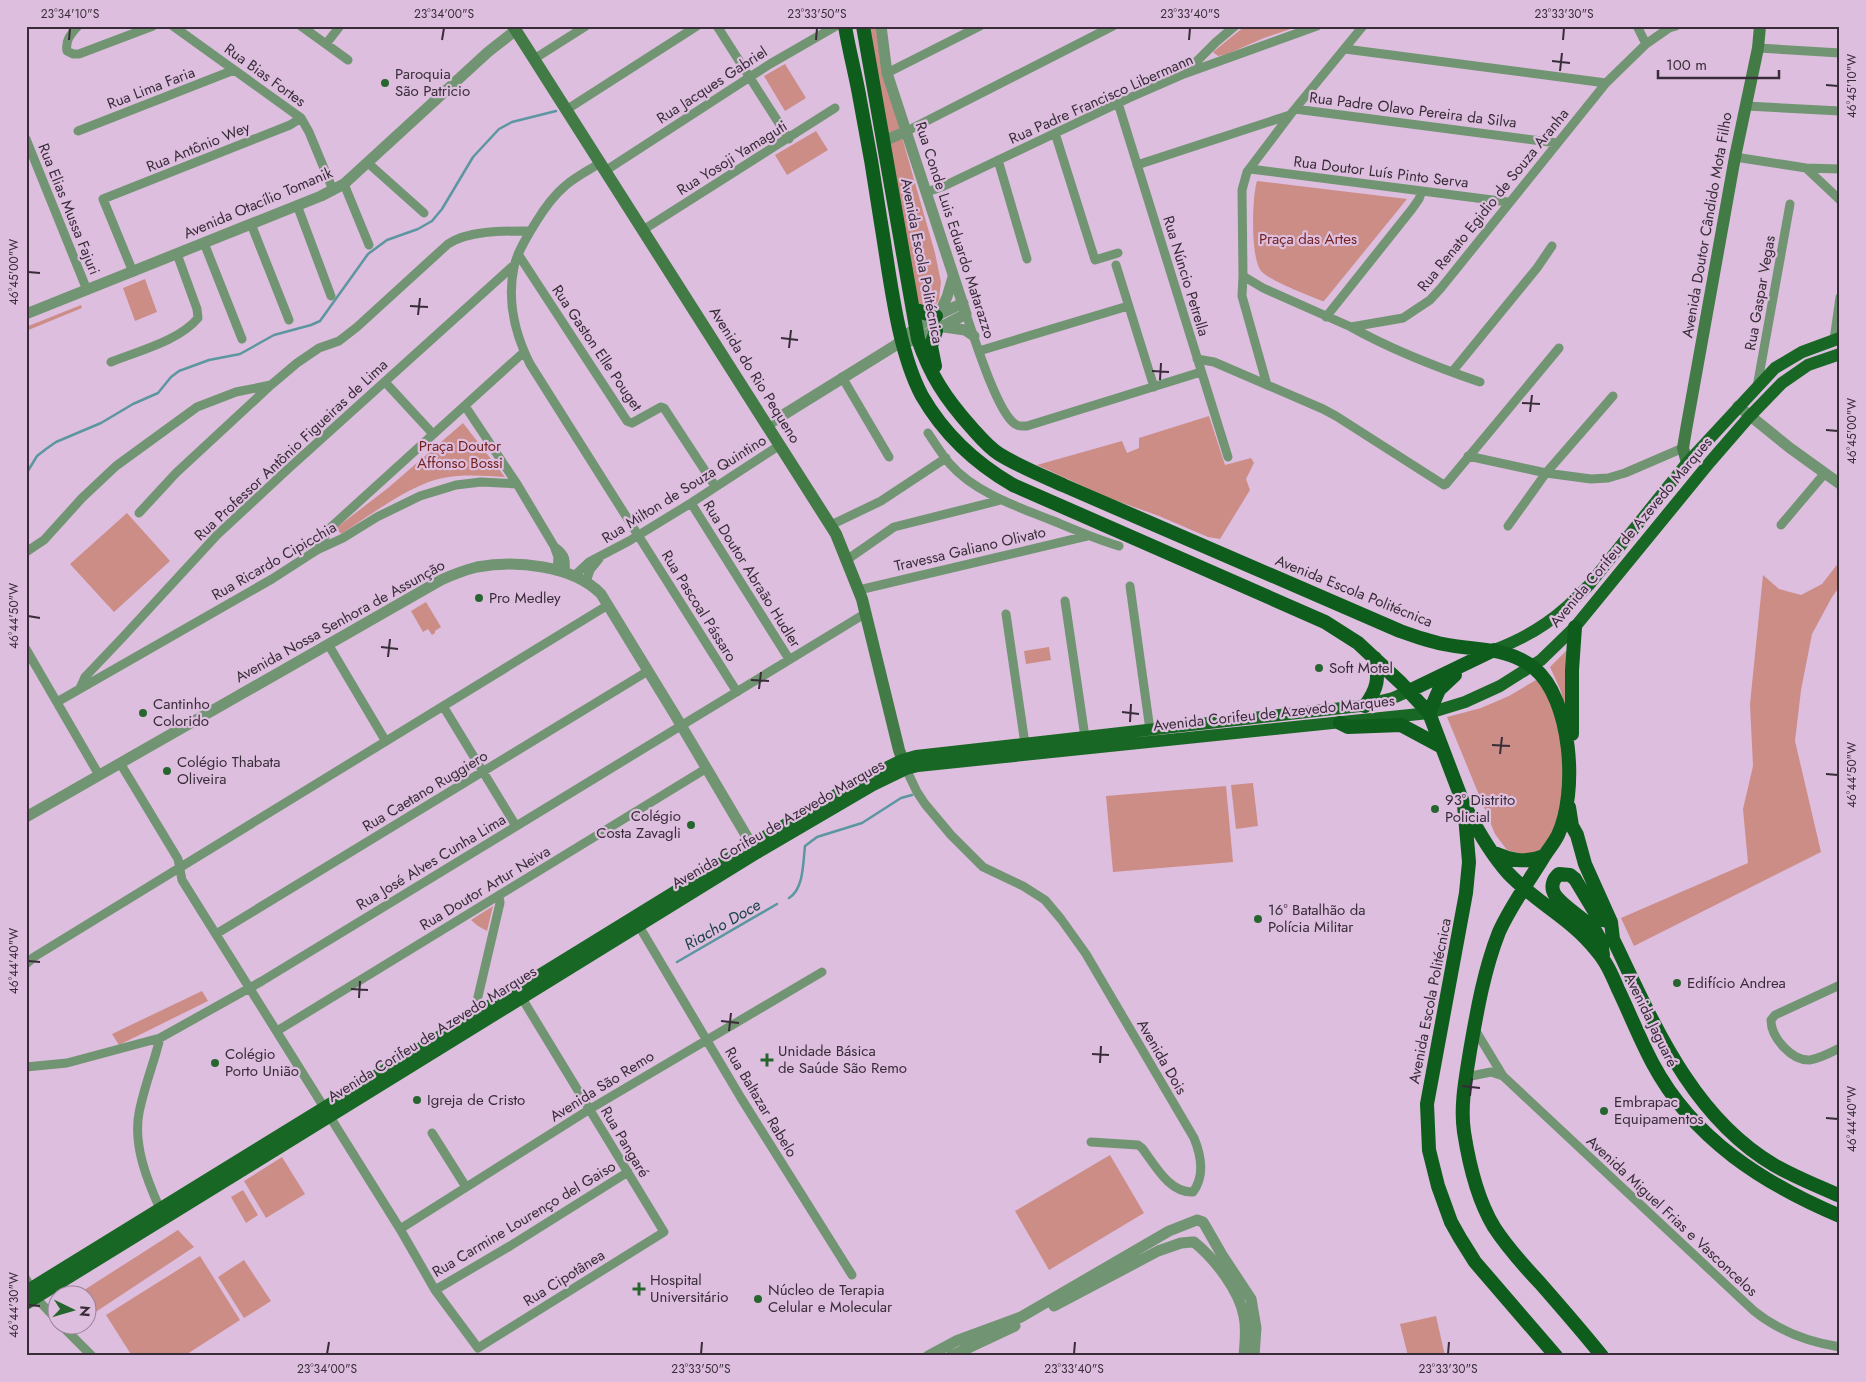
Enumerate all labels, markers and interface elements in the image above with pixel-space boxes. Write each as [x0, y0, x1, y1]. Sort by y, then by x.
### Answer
text: 23°34'10"S [41, 5, 100, 23]
text: 23°34'00"S [414, 5, 475, 23]
text: 23°33'50"S [787, 5, 847, 23]
text: 23°33'40"S [1160, 5, 1220, 23]
text: 23°33'30"S [1534, 5, 1594, 23]
street label: Rua Bias Fortes [220, 38, 310, 112]
street label: Rua Jacques Gabriel [652, 41, 772, 129]
street label: Rua Padre Francisco Libermann [1005, 48, 1197, 150]
scale bar [1658, 48, 1780, 80]
text: 100 m [1666, 54, 1707, 76]
text: 46°45'10"W [1843, 54, 1861, 118]
street label: Rua Lima Faria [104, 61, 198, 115]
place label: Paroquia São Patricio [395, 63, 470, 102]
marker: Paroquia São Patricio [379, 77, 391, 89]
street label: Rua Padre Olavo Pereira da Silva [1308, 86, 1518, 134]
street label: Rua Renato Egidio de Souza Aranha [1412, 104, 1574, 296]
street label: Avenida Doutor Cândido Mota Filho [1676, 110, 1738, 340]
street label: Rua Yosoji Yamaguti [673, 115, 791, 201]
street label: Rua Antônio Wey [143, 116, 253, 178]
street label: Rua Conde Luis Eduardo Matarazzo [909, 119, 1001, 341]
street label: Rua Elias Mussa Fajuri [33, 140, 105, 278]
street label: Rua Doutor Luís Pinto Serva [1292, 150, 1470, 194]
street label: Avenida Otacílio Tomanik [180, 161, 336, 244]
street label: Avenida Escola Politécnica [895, 176, 949, 346]
street label: Rua Núncio Petrella [1157, 213, 1215, 339]
park label: Praça das Artes [1259, 228, 1357, 250]
street label: Rua Gaspar Vegas [1739, 234, 1781, 352]
text: 46°45'00"W [5, 239, 23, 305]
street label: Rua Gaston Elle Pouget [546, 280, 648, 416]
street label: Avenida do Rio Pequeno [704, 302, 806, 448]
street label: Rua Professor Antônio Figueiras de Lima [189, 354, 393, 546]
text: 46°45'00"W [1843, 398, 1861, 464]
street label: Rua Milton de Souza Quintino [597, 429, 771, 549]
street label: Avenida Corifeu de Azevedo Marques [1545, 432, 1717, 632]
park label: Praça Doutor Affonso Bossi [417, 435, 503, 474]
street label: Rua Doutor Abraão Hudler [698, 496, 807, 653]
street label: Rua Ricardo Cipicchia [207, 516, 341, 606]
street label: Travessa Galiano Olivato [892, 521, 1048, 577]
street label: Rua Pascoal Pássaro [656, 546, 742, 666]
street label: Avenida Escola Politécnica [1272, 549, 1436, 633]
street label: Avenida Nossa Senhora de Assunção [231, 554, 449, 688]
text: 46°44'50"W [5, 583, 23, 649]
place label: Pro Medley [489, 587, 561, 609]
marker: Pro Medley [473, 592, 485, 604]
place label: Soft Motel [1329, 657, 1393, 679]
marker: Soft Motel [1313, 662, 1325, 674]
street label: Avenida Corifeu de Azevedo Marques [1152, 689, 1396, 737]
place label: Cantinho Colorido [153, 693, 210, 732]
marker: Cantinho Colorido [137, 707, 149, 719]
text: 46°44'50"W [1843, 742, 1861, 808]
street label: Rua Caetano Ruggiero [358, 745, 492, 837]
place label: Colégio Thabata Oliveira [177, 751, 280, 790]
street label: Avenida Corifeu de Azevedo Marques [667, 754, 889, 894]
marker: Colégio Thabata Oliveira [161, 765, 173, 777]
place label: 93º Distrito Policial [1445, 789, 1515, 828]
marker: 93º Distrito Policial [1429, 803, 1441, 815]
place label: Colégio Costa Zavagli [596, 805, 681, 844]
street label: Rua José Alves Cunha Lima [352, 808, 510, 916]
marker: Colégio Costa Zavagli [685, 819, 697, 831]
street label: Rua Doutor Artur Neiva [416, 840, 554, 936]
water label: Riacho Doce [680, 893, 765, 956]
place label: 16º Batalhão da Polícia Militar [1268, 899, 1366, 938]
marker: 16º Batalhão da Polícia Militar [1252, 913, 1264, 925]
street label: Avenida Escola Politécnica [1403, 916, 1457, 1086]
text: 46°44'40"W [5, 928, 23, 994]
street label: Avenida Corifeu de Azevedo Marques [323, 960, 541, 1108]
street label: Avenida Jaguaré [1619, 969, 1683, 1071]
place label: Edifício Andrea [1687, 972, 1786, 994]
marker: Edifício Andrea [1671, 977, 1683, 989]
street label: Avenida Dois [1132, 1015, 1192, 1099]
place label: Unidade Básica de Saúde São Remo [778, 1040, 907, 1079]
place label: Colégio Porto União [225, 1043, 299, 1082]
street label: Rua Baltazar Rabelo [719, 1043, 803, 1161]
street label: Avenida São Remo [546, 1045, 658, 1127]
marker: Unidade Básica de Saúde São Remo [760, 1053, 774, 1067]
marker: Colégio Porto União [209, 1057, 221, 1069]
text: 46°44'40"W [1843, 1086, 1861, 1152]
place label: Igreja de Cristo [427, 1089, 525, 1111]
place label: Embrapac Equipamentos [1614, 1091, 1703, 1130]
marker: Igreja de Cristo [411, 1094, 423, 1106]
street label: Rua Pangaré [595, 1102, 655, 1182]
marker: Embrapac Equipamentos [1598, 1105, 1610, 1117]
street label: Avenida Miguel Frias e Vasconcelos [1581, 1130, 1763, 1302]
street label: Rua Carmine Lourenço del Gaiso [428, 1155, 620, 1283]
street label: Rua Cipotânea [519, 1244, 609, 1312]
place label: Hospital Universitário [650, 1269, 728, 1308]
text: 46°44'30"W [5, 1272, 23, 1338]
place label: Núcleo de Terapia Celular e Molecular [768, 1279, 893, 1318]
marker: Hospital Universitário [632, 1282, 646, 1296]
north arrow [48, 1284, 98, 1334]
marker: Núcleo de Terapia Celular e Molecular [752, 1293, 764, 1305]
text: N [75, 1305, 95, 1318]
text: 23°34'00"S [297, 1360, 358, 1378]
text: 23°33'50"S [671, 1360, 731, 1378]
text: 23°33'40"S [1044, 1360, 1104, 1378]
text: 23°33'30"S [1418, 1360, 1478, 1378]

